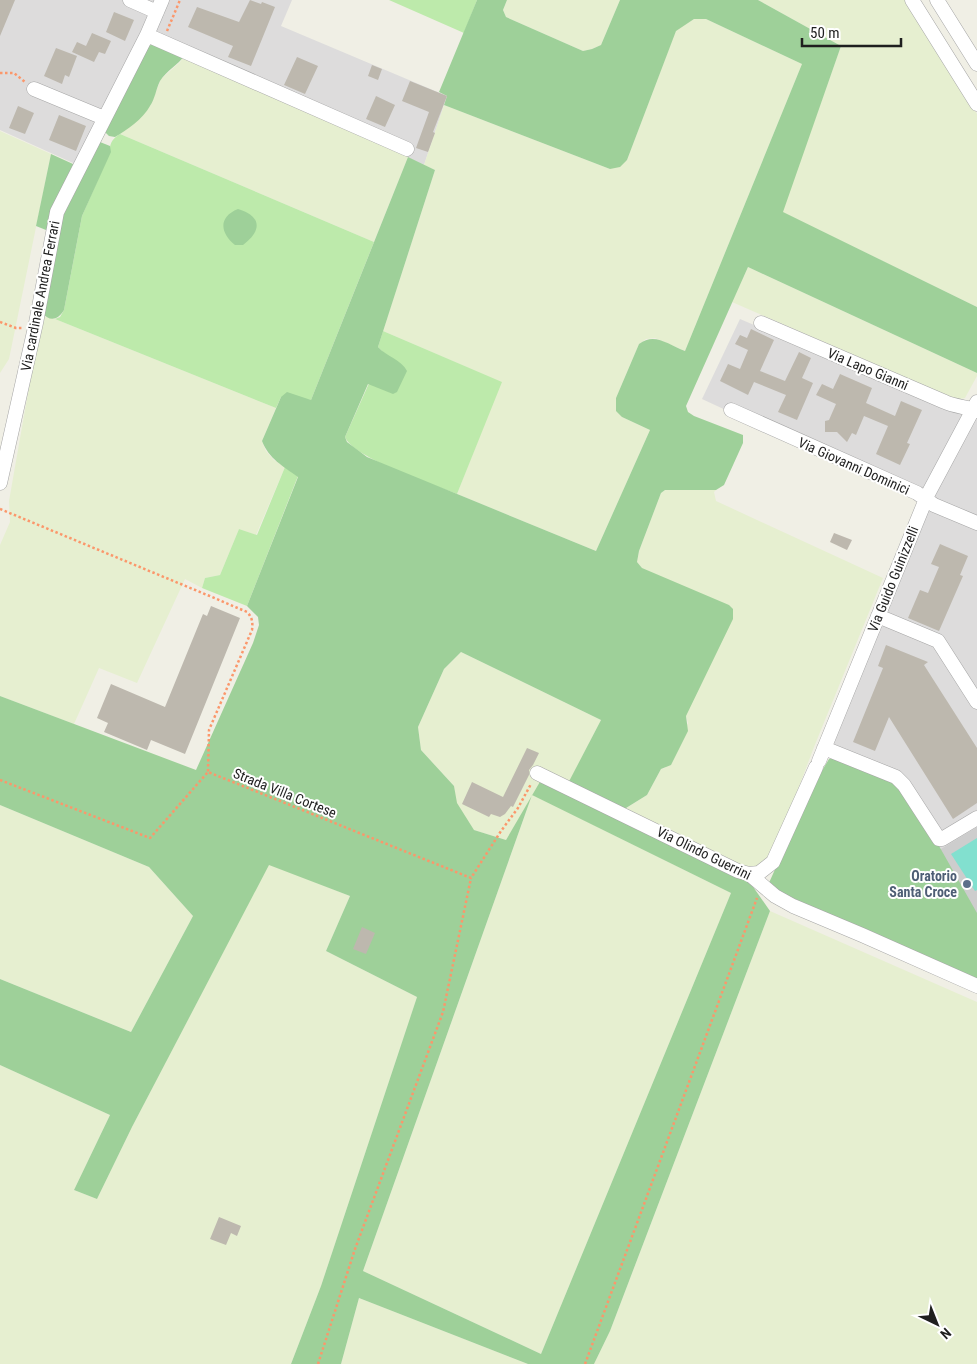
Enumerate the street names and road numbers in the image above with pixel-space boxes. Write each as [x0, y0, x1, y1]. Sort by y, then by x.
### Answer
street label: Via cardinale Andrea Ferrari [18, 219, 62, 373]
street label: Via Lapo Gianni [825, 345, 911, 393]
street label: Via Giovanni Dominici [796, 434, 912, 498]
street label: Via Guido Guinizzelli [864, 524, 922, 634]
street label: Strada Villa Cortese [231, 765, 339, 821]
street label: Via Olindo Guerrini [654, 823, 754, 883]

